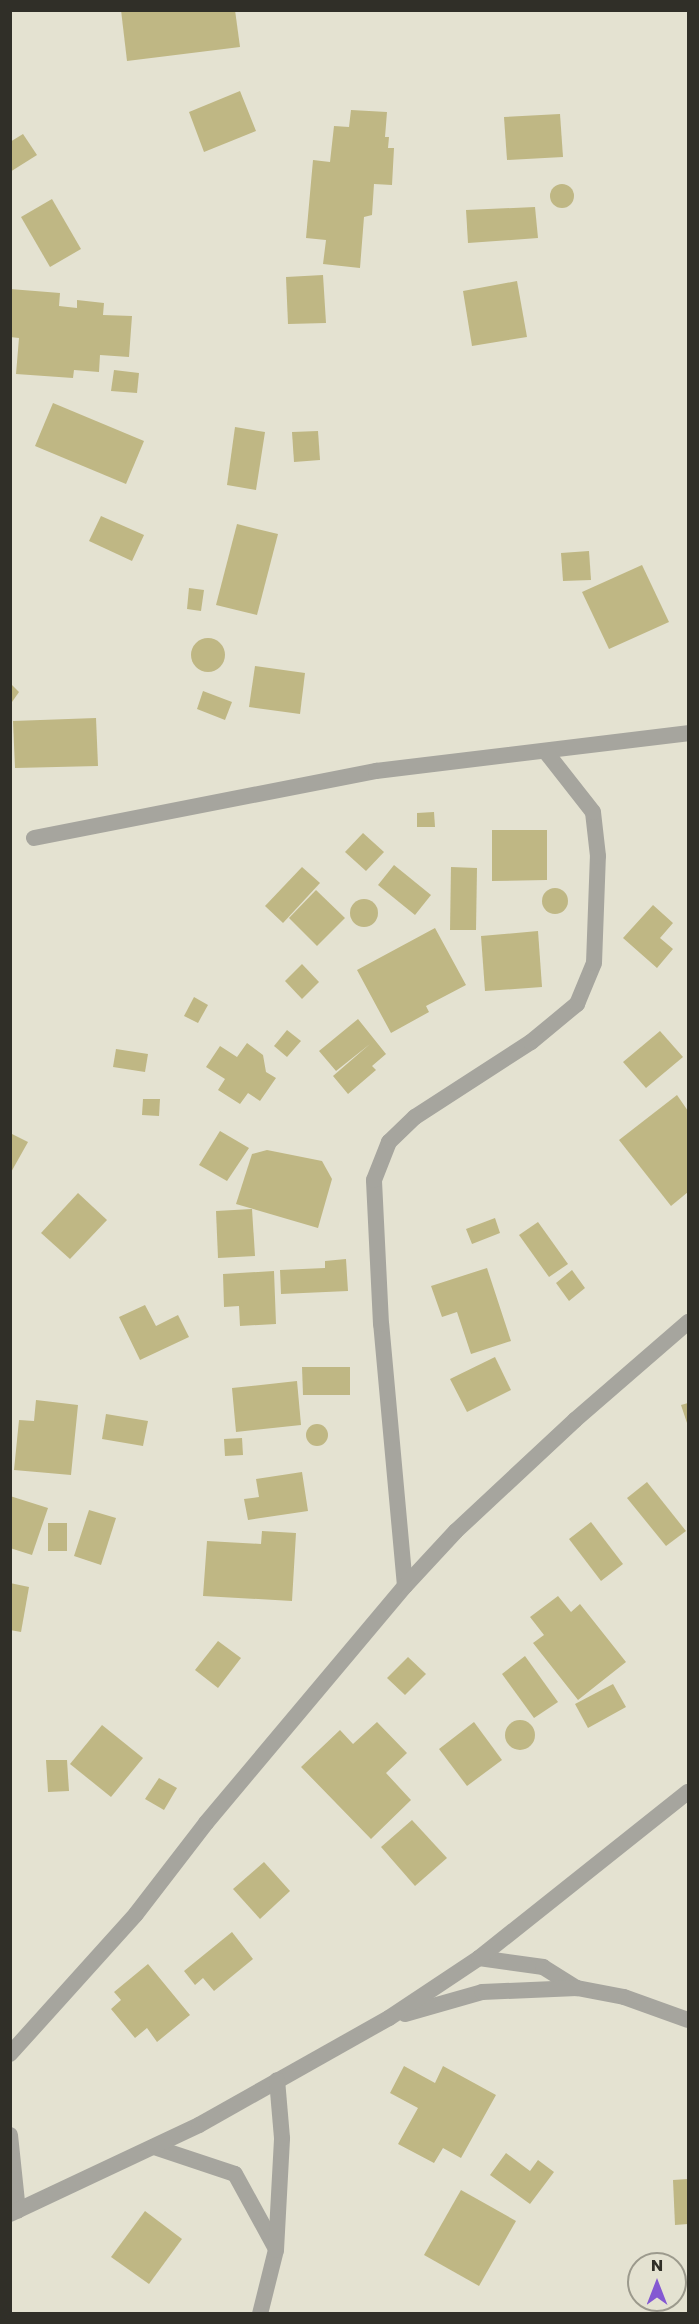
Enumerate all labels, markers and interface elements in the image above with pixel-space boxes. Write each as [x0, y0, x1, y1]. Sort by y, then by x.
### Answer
north arrow [627, 2252, 687, 2312]
text: N [651, 2254, 663, 2277]

